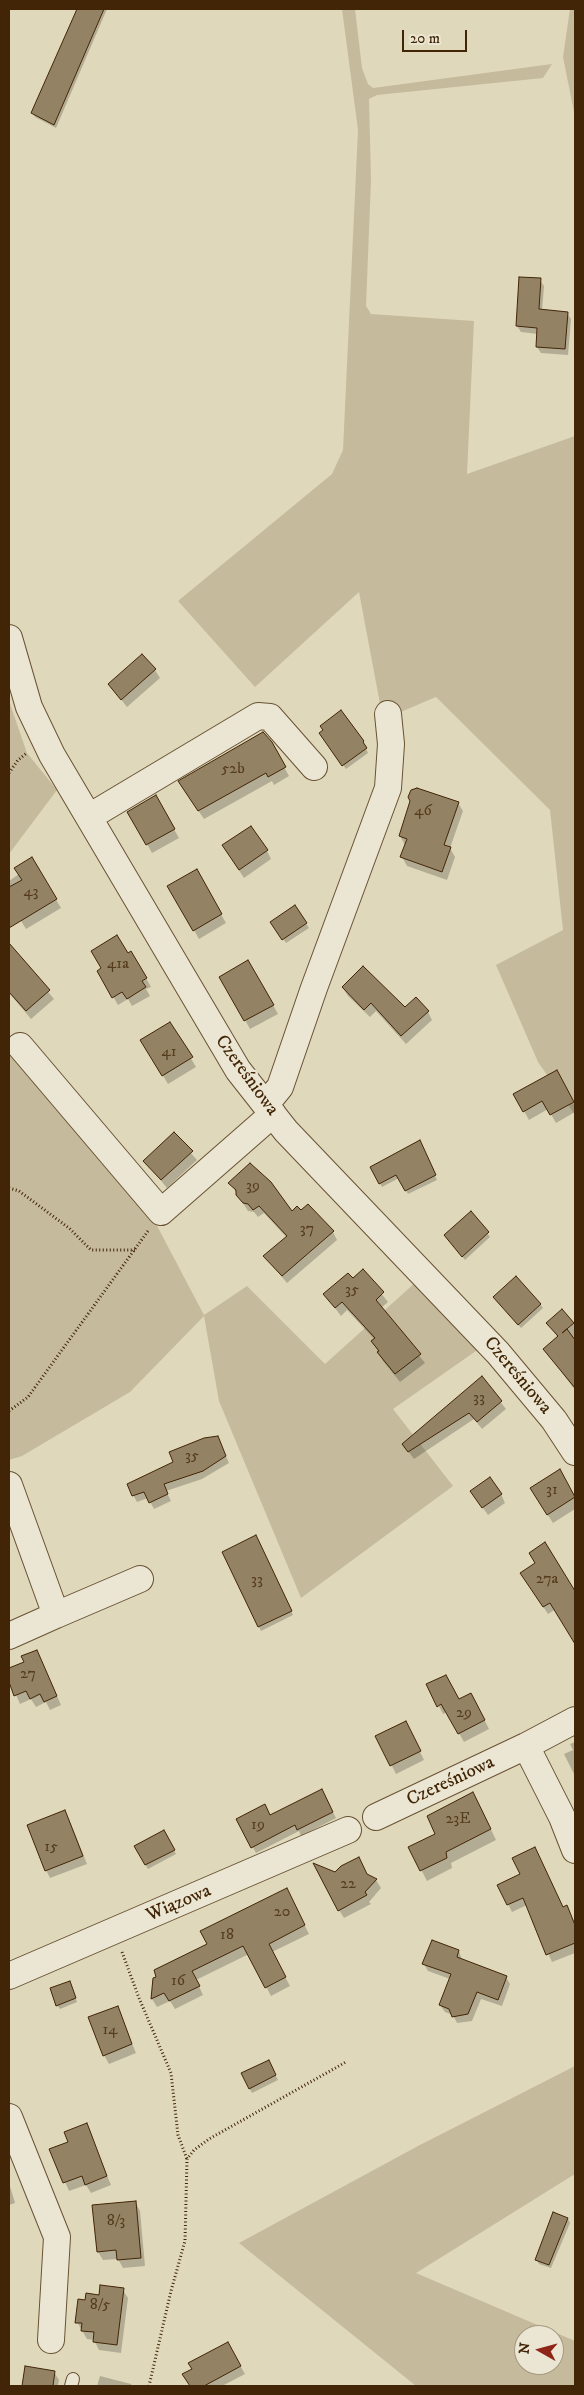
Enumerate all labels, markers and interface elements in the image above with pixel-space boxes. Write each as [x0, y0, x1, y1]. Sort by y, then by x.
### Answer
scale bar [404, 20, 469, 52]
text: 20 m [410, 29, 440, 48]
house number: 52b [221, 760, 245, 780]
house number: 46 [414, 802, 432, 822]
house number: 43 [23, 883, 39, 903]
house number: 41a [107, 955, 129, 975]
street label: Czereśniowa [209, 1031, 283, 1121]
house number: 41 [161, 1043, 177, 1063]
house number: 39 [246, 1177, 260, 1197]
house number: 37 [300, 1220, 314, 1240]
house number: 35 [345, 1281, 359, 1301]
street label: Czereśniowa [478, 1333, 556, 1419]
house number: 33 [473, 1389, 485, 1409]
house number: 35 [185, 1447, 199, 1467]
house number: 31 [546, 1481, 558, 1501]
house number: 27a [536, 1570, 558, 1590]
house number: 33 [251, 1571, 263, 1591]
house number: 27 [20, 1665, 36, 1685]
house number: 29 [456, 1704, 472, 1724]
street label: Czereśniowa [404, 1752, 498, 1812]
house number: 23E [445, 1810, 471, 1830]
house number: 19 [251, 1816, 265, 1836]
house number: 15 [44, 1838, 58, 1858]
house number: 22 [340, 1875, 356, 1895]
street label: Wiązowa [143, 1880, 215, 1928]
house number: 20 [274, 1903, 290, 1923]
house number: 18 [220, 1926, 234, 1946]
house number: 16 [171, 1972, 185, 1992]
house number: 14 [102, 2021, 118, 2041]
house number: 8/3 [107, 2212, 125, 2232]
house number: 8/5 [90, 2296, 110, 2316]
north arrow [514, 2325, 564, 2375]
text: N [515, 2341, 535, 2355]

